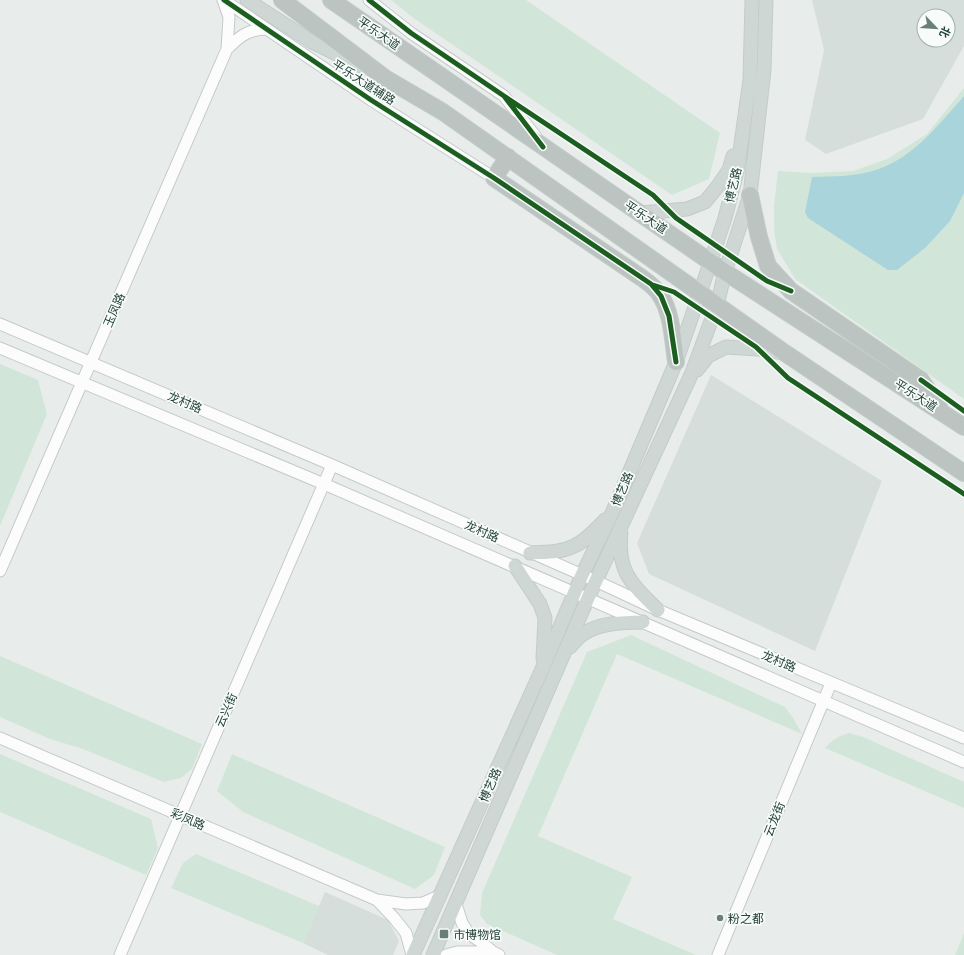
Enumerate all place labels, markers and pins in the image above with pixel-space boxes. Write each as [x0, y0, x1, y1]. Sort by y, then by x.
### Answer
place label: 粉之都 [728, 911, 764, 926]
marker: 粉之都 [715, 913, 725, 923]
place label: 市博物馆 [453, 927, 501, 942]
marker: 市博物馆 [438, 928, 450, 940]

